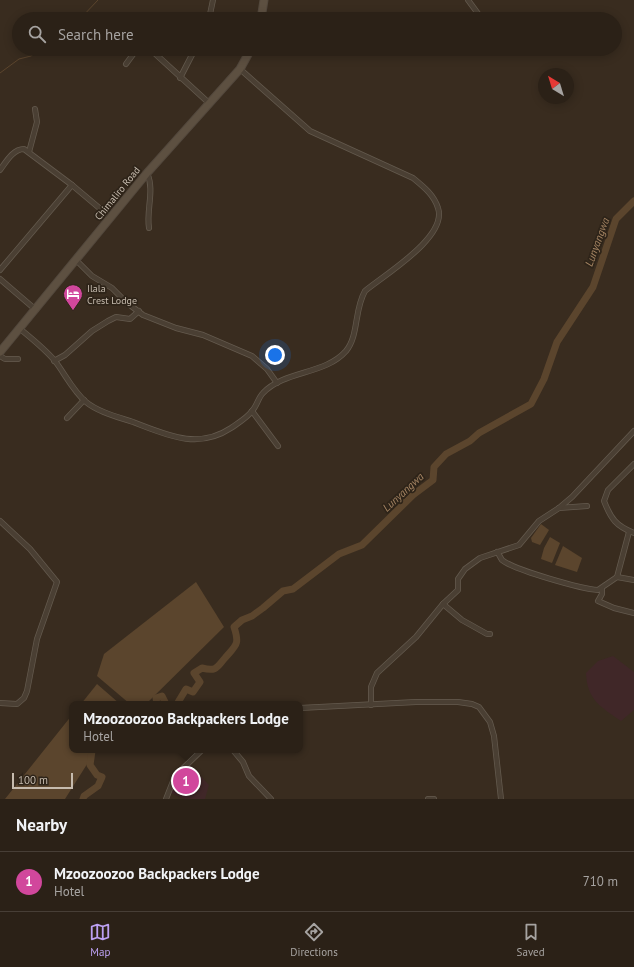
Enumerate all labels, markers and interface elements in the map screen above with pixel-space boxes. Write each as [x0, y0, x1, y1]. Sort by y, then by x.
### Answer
search box [12, 12, 622, 56]
icon: search [26, 23, 48, 45]
text: Search here [58, 25, 134, 44]
north arrow [538, 68, 574, 104]
street label: Chimaliro Road [92, 164, 143, 223]
water label: Lunyangwa [582, 215, 613, 268]
place label: Ilala Crest Lodge [87, 282, 137, 307]
hotel icon: Ilala Crest Lodge [62, 283, 84, 311]
your location [265, 345, 285, 365]
water label: Lunyangwa [380, 469, 427, 514]
popup [69, 701, 303, 753]
text: Mzoozoozoo Backpackers Lodge [83, 709, 289, 728]
text: Hotel [83, 728, 114, 745]
pin: 1 [173, 766, 199, 796]
scale bar [12, 771, 73, 790]
text: 100 m [18, 773, 48, 787]
text: Nearby [16, 814, 67, 836]
text: Mzoozoozoo Backpackers Lodge [54, 864, 260, 883]
text: 1 [25, 873, 33, 890]
text: 710 m [583, 873, 618, 890]
text: Hotel [54, 883, 84, 900]
tab: Map [89, 921, 111, 959]
tab: Directions [290, 921, 338, 959]
tab: Saved [517, 921, 545, 959]

